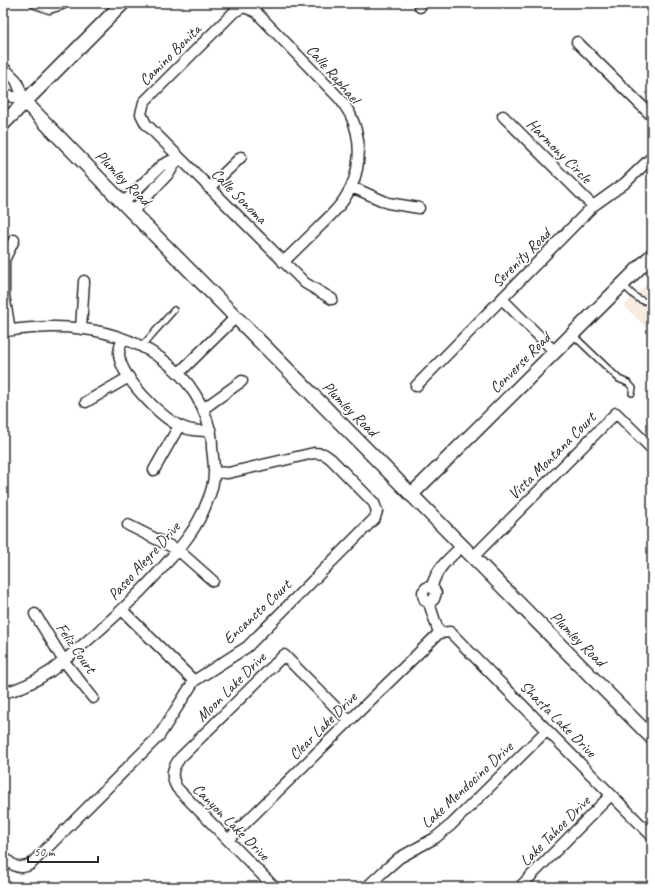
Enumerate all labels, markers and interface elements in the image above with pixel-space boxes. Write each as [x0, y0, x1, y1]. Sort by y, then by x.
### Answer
street label: Camino Bonita [135, 19, 206, 90]
street label: Calle Raphael [302, 40, 366, 110]
street label: Harmony Circle [522, 114, 597, 189]
street label: Plumley Road [91, 146, 157, 212]
street label: Calle Sonoma [207, 164, 272, 229]
street label: Serenity Road [487, 222, 557, 292]
street label: Converse Road [485, 326, 557, 398]
street label: Plumley Road [318, 377, 384, 443]
street label: Vista Montana Court [504, 407, 601, 504]
street label: Paseo Alegre Drive [103, 516, 186, 604]
street label: Encancto Court [219, 574, 297, 649]
street label: Plumley Road [546, 607, 612, 673]
street label: Feliz Court [51, 619, 102, 679]
street label: Moon Lake Drive [192, 647, 271, 726]
street label: Shasta Lake Drive [515, 676, 602, 763]
street label: Clear Lake Drive [285, 686, 363, 764]
street label: Lake Mendocino Drive [417, 736, 519, 833]
street label: Canyon Lake Drive [188, 779, 275, 866]
street label: Lake Tahoe Drive [516, 790, 596, 870]
scale bar [28, 838, 98, 864]
text: 50 m [34, 844, 56, 860]

